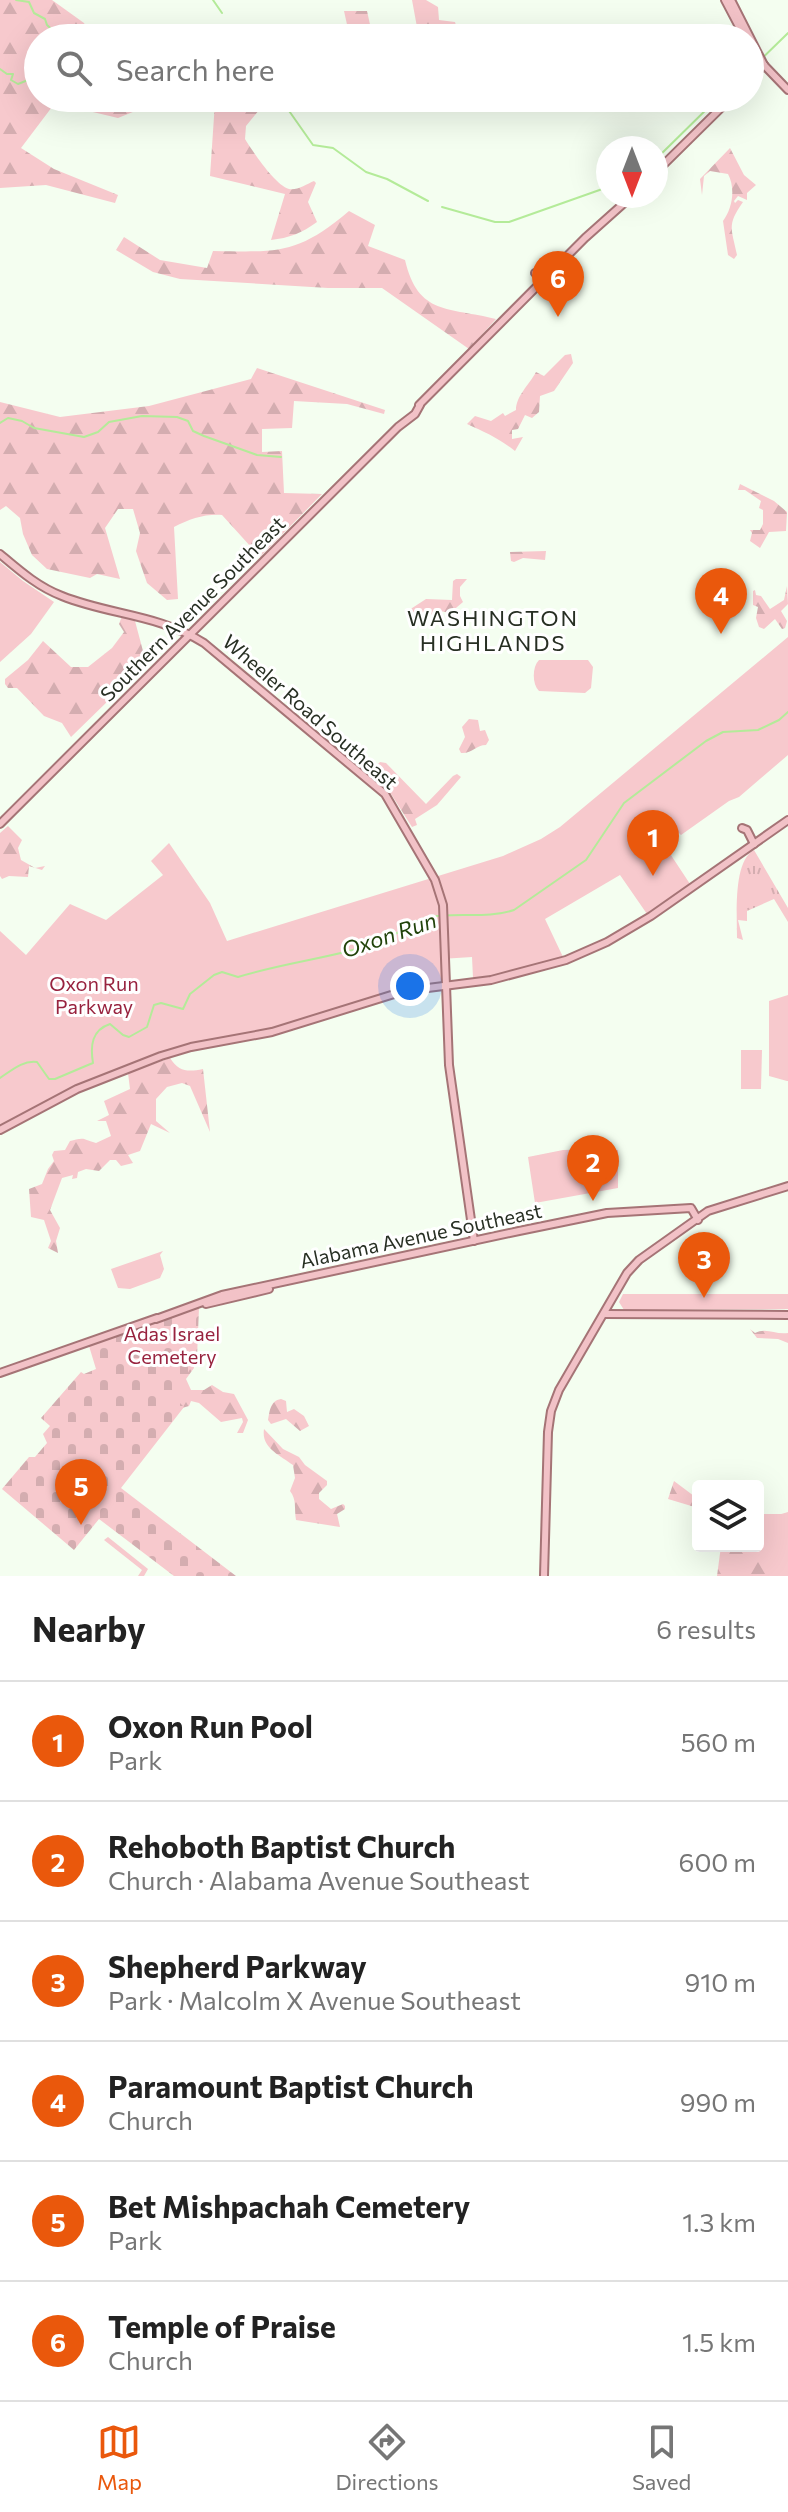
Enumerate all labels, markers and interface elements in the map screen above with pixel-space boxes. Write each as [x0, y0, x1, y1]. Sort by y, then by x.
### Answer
search box [24, 24, 764, 112]
icon: search [52, 46, 96, 90]
text: Search here [116, 50, 275, 87]
north arrow [596, 136, 668, 208]
pin: 6 [532, 251, 584, 317]
street label: Southern Avenue Southeast [95, 511, 290, 706]
pin: 4 [695, 568, 747, 634]
district label: WASHINGTON HIGHLANDS [407, 604, 579, 656]
street label: Wheeler Road Southeast [218, 629, 403, 794]
pin: 1 [627, 810, 679, 876]
water label: Oxon Run [338, 906, 440, 963]
your location [390, 966, 430, 1006]
park label: Oxon Run Parkway [49, 971, 139, 1018]
pin: 2 [567, 1135, 619, 1201]
street label: Alabama Avenue Southeast [298, 1198, 544, 1272]
pin: 3 [678, 1232, 730, 1298]
park label: Adas Israel Cemetery [124, 1321, 220, 1368]
pin: 5 [55, 1459, 107, 1525]
map controls [692, 1480, 764, 1552]
button: layers [692, 1480, 764, 1552]
text: Nearby [32, 1607, 146, 1649]
text: 6 results [656, 1613, 756, 1644]
text: Oxon Run Pool [108, 1707, 313, 1744]
text: 1 [52, 1726, 64, 1757]
text: 560 m [681, 1726, 756, 1757]
text: Park [108, 1744, 162, 1775]
text: Rehoboth Baptist Church [108, 1827, 455, 1864]
text: 2 [51, 1846, 65, 1877]
text: 600 m [679, 1846, 756, 1877]
text: Church · Alabama Avenue Southeast [108, 1864, 530, 1895]
text: Shepherd Parkway [108, 1947, 367, 1984]
text: 3 [50, 1966, 66, 1997]
text: 910 m [684, 1966, 756, 1997]
text: Park · Malcolm X Avenue Southeast [108, 1984, 521, 2015]
text: Paramount Baptist Church [108, 2067, 474, 2104]
text: 4 [50, 2086, 66, 2117]
text: 990 m [680, 2086, 756, 2117]
text: Church [108, 2104, 193, 2135]
text: Bet Mishpachah Cemetery [108, 2187, 470, 2224]
text: 5 [50, 2206, 66, 2237]
text: 1.3 km [682, 2206, 756, 2237]
text: Park [108, 2224, 162, 2255]
text: Temple of Praise [108, 2307, 336, 2344]
text: 6 [50, 2326, 66, 2357]
text: 1.5 km [682, 2326, 756, 2357]
text: Church [108, 2344, 193, 2375]
tab: Map [97, 2420, 142, 2495]
tab: Directions [335, 2420, 439, 2495]
tab: Saved [632, 2420, 691, 2495]

